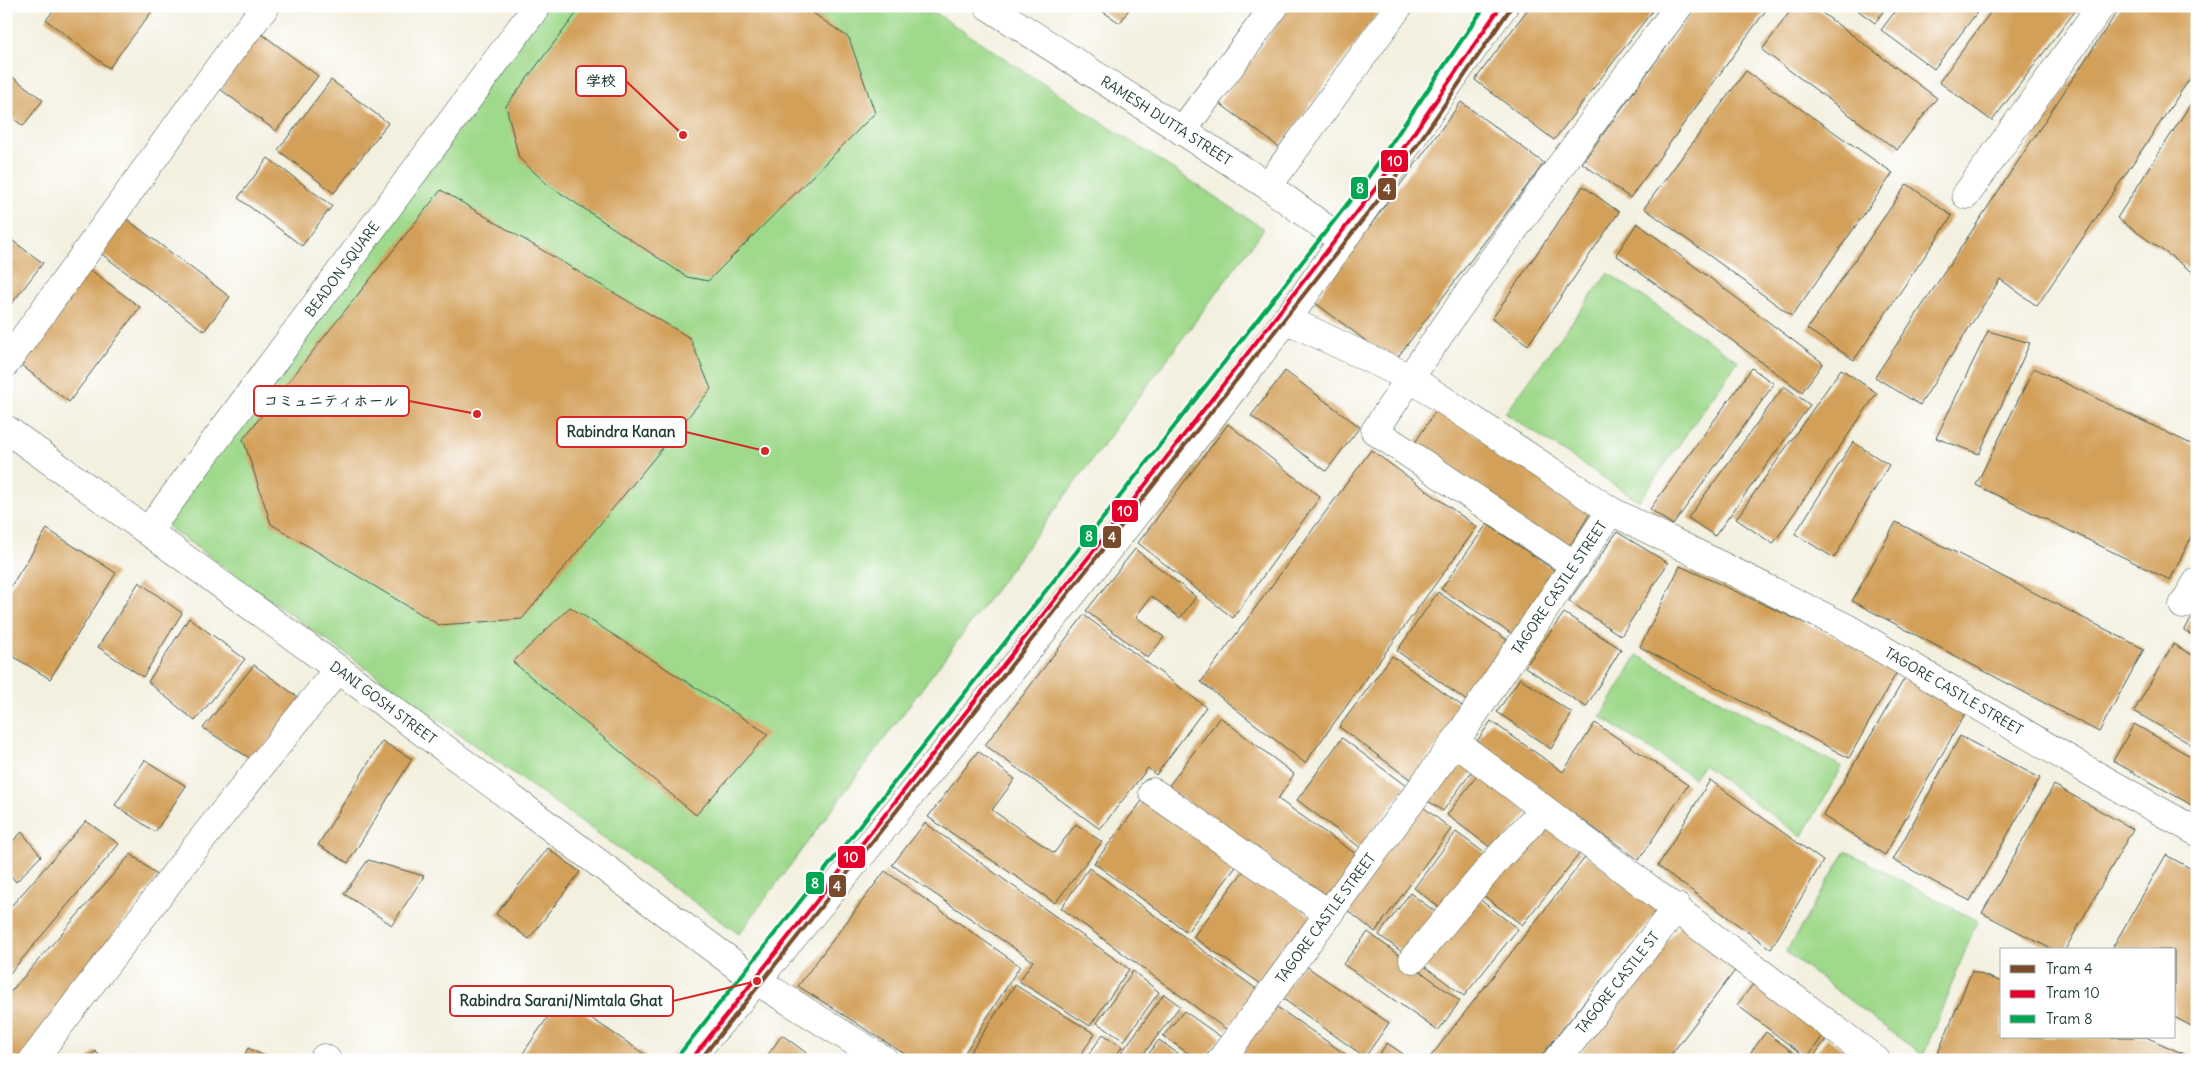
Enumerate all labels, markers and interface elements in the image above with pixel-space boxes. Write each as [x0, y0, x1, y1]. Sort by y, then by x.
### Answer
callout: 学校 [576, 66, 626, 96]
text: 学校 [586, 71, 616, 90]
street label: RAMESH DUTTA STREET [1097, 72, 1235, 169]
line badge: 10 [1380, 149, 1409, 173]
text: 10 [1388, 152, 1402, 170]
line badge: 8 [1350, 176, 1369, 200]
line badge: 4 [1377, 177, 1397, 201]
text: 8 [1356, 179, 1364, 197]
text: 4 [1383, 180, 1391, 198]
street label: BEADON SQUARE [301, 218, 383, 320]
callout: コミュニティホール [254, 386, 409, 416]
text: コミュニティホール [263, 391, 399, 410]
callout: Rabindra Kanan [557, 417, 686, 447]
text: Rabindra Kanan [567, 422, 676, 441]
line badge: 10 [1111, 499, 1139, 523]
text: 10 [1118, 502, 1132, 520]
street label: TAGORE CASTLE STREET [1508, 517, 1611, 658]
line badge: 8 [1079, 524, 1098, 548]
line badge: 4 [1102, 525, 1122, 549]
text: 8 [1085, 527, 1093, 545]
text: 4 [1108, 528, 1116, 546]
street label: TAGORE CASTLE STREET [1881, 643, 2026, 739]
street label: DANI GOSH STREET [327, 657, 440, 748]
line badge: 10 [837, 845, 866, 869]
text: 10 [844, 848, 858, 866]
street label: TAGORE CASTLE STREET [1271, 849, 1379, 987]
line badge: 8 [805, 871, 825, 895]
text: 8 [811, 874, 819, 892]
line badge: 4 [828, 874, 847, 898]
text: 4 [833, 877, 841, 895]
street label: TAGORE CASTLE ST [1572, 928, 1663, 1038]
legend [2000, 948, 2176, 1038]
text: Tram 4 [2046, 959, 2093, 978]
text: Tram 10 [2046, 983, 2100, 1002]
callout: Rabindra Sarani/Nimtala Ghat [450, 986, 673, 1016]
text: Rabindra Sarani/Nimtala Ghat [459, 991, 663, 1010]
text: Tram 8 [2046, 1009, 2093, 1028]

